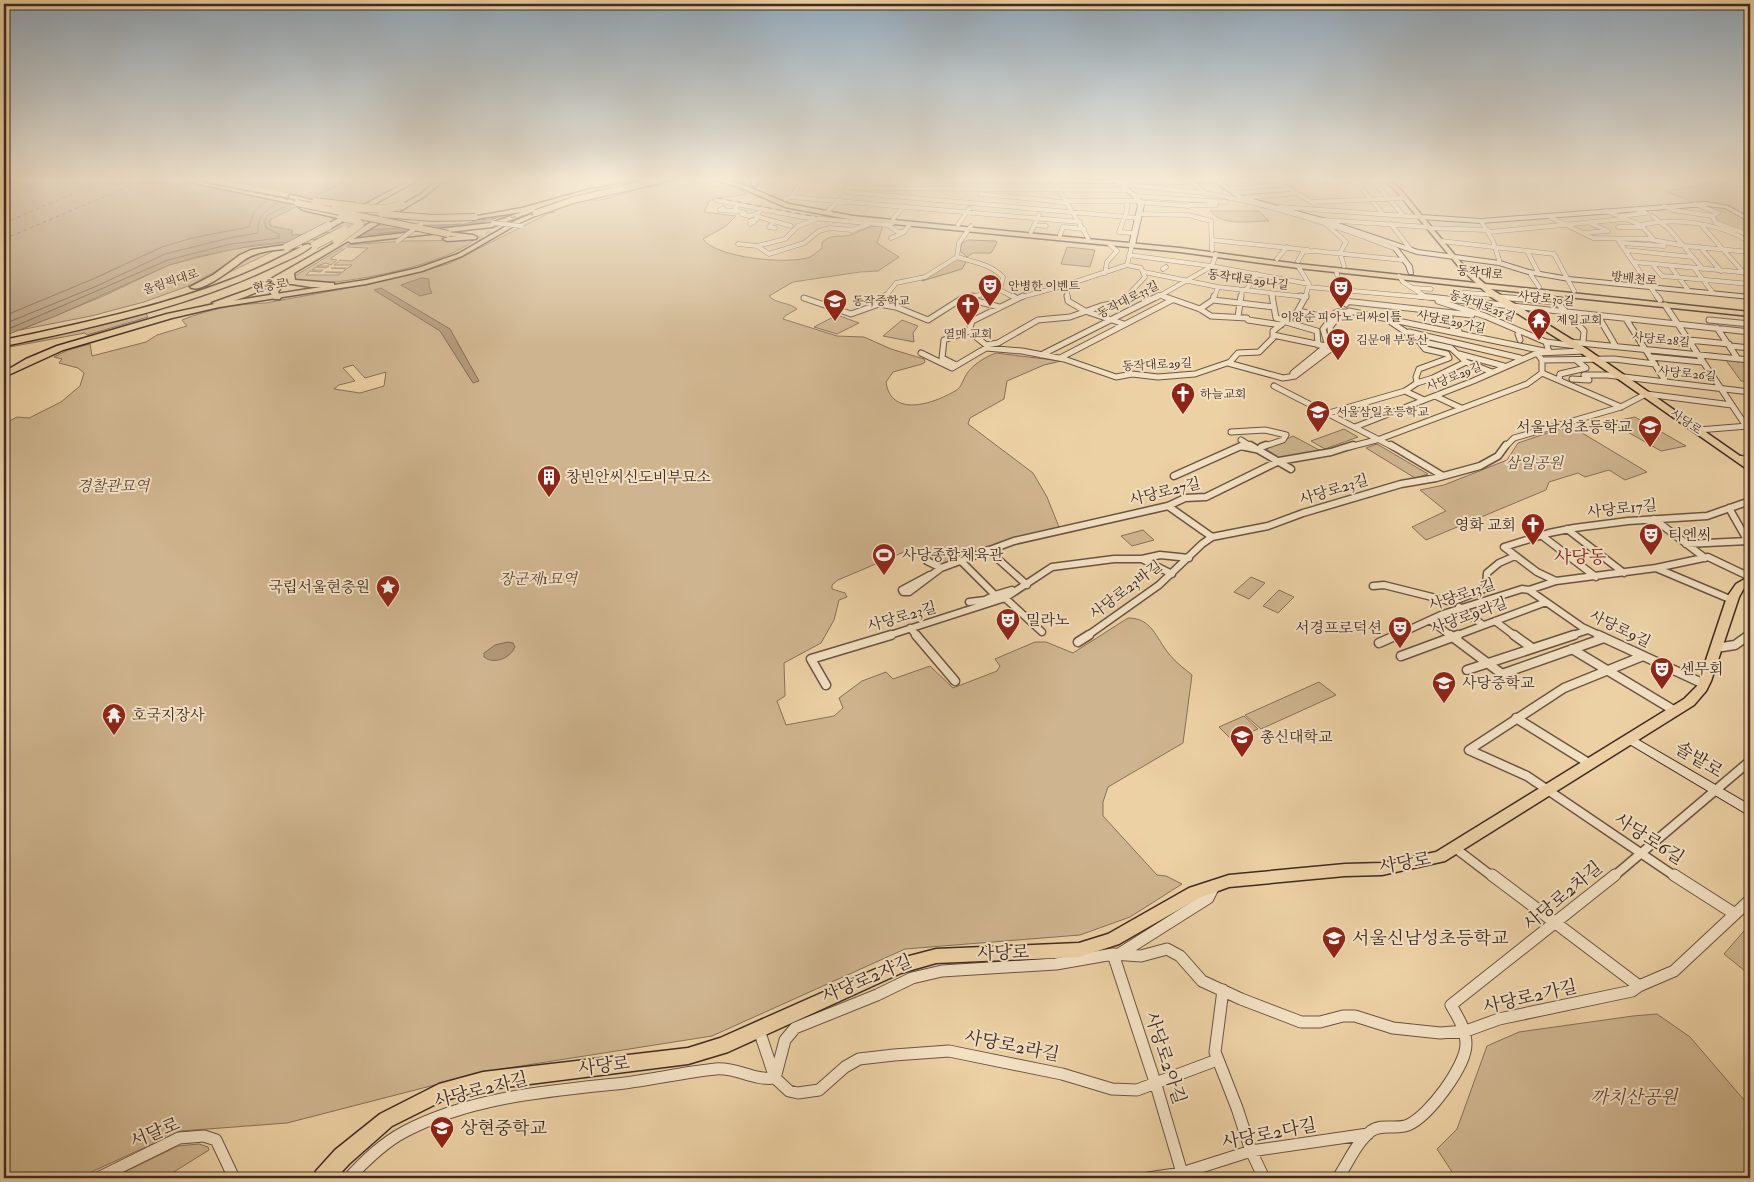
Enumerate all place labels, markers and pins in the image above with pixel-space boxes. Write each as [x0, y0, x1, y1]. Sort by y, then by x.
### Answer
theatre icon: 안병한 이벤트 [977, 273, 1003, 307]
theatre icon: 이양순 피아노 리싸이틀 [1328, 275, 1354, 309]
place label: 안병한 이벤트 [1008, 279, 1080, 294]
school or university icon: 동작중학교 [822, 288, 848, 322]
church icon: 열매 교회 [955, 292, 981, 326]
place label: 동작중학교 [852, 294, 910, 309]
temple icon: 제일교회 [1526, 307, 1552, 341]
place label: 이양순 피아노 리싸이틀 [1281, 310, 1402, 325]
place label: 제일교회 [1556, 313, 1602, 328]
place label: 열매 교회 [944, 327, 992, 342]
theatre icon: 김문애 부동산 [1325, 327, 1351, 361]
place label: 김문애 부동산 [1356, 333, 1428, 348]
church icon: 하늘교회 [1170, 381, 1196, 415]
place label: 하늘교회 [1200, 387, 1246, 402]
school or university icon: 서울삼일초등학교 [1305, 399, 1331, 433]
place label: 서울삼일초등학교 [1336, 405, 1429, 420]
school or university icon: 서울남성초등학교 [1637, 414, 1663, 448]
place label: 서울남성초등학교 [1516, 418, 1633, 437]
building icon: 창빈안씨신도비부묘소 [536, 464, 562, 498]
place label: 창빈안씨신도비부묘소 [566, 468, 711, 487]
church icon: 영화 교회 [1520, 512, 1546, 546]
place label: 영화 교회 [1455, 516, 1516, 535]
theatre icon: 티엔씨 [1638, 522, 1664, 556]
place label: 티엔씨 [1668, 526, 1711, 545]
sports icon: 사당종합체육관 [871, 542, 897, 576]
place label: 사당종합체육관 [902, 546, 1004, 565]
place icon: 국립서울현충원 [375, 574, 401, 608]
place label: 국립서울현충원 [269, 578, 370, 597]
theatre icon: 밀라노 [995, 607, 1021, 641]
place label: 밀라노 [1026, 611, 1070, 630]
theatre icon: 서경프로덕션 [1387, 615, 1413, 649]
place label: 서경프로덕션 [1295, 619, 1382, 638]
theatre icon: 센무회 [1649, 656, 1675, 690]
place label: 센무회 [1680, 660, 1723, 679]
school or university icon: 사당중학교 [1431, 670, 1457, 704]
place label: 사당중학교 [1462, 674, 1535, 693]
temple icon: 호국지장사 [101, 702, 127, 736]
place label: 호국지장사 [132, 706, 205, 725]
school or university icon: 총신대학교 [1229, 724, 1255, 758]
place label: 총신대학교 [1260, 728, 1333, 747]
school or university icon: 서울신남성초등학교 [1321, 925, 1347, 959]
place label: 서울신남성초등학교 [1352, 927, 1509, 950]
school or university icon: 상현중학교 [429, 1115, 455, 1149]
place label: 상현중학교 [460, 1117, 548, 1140]

